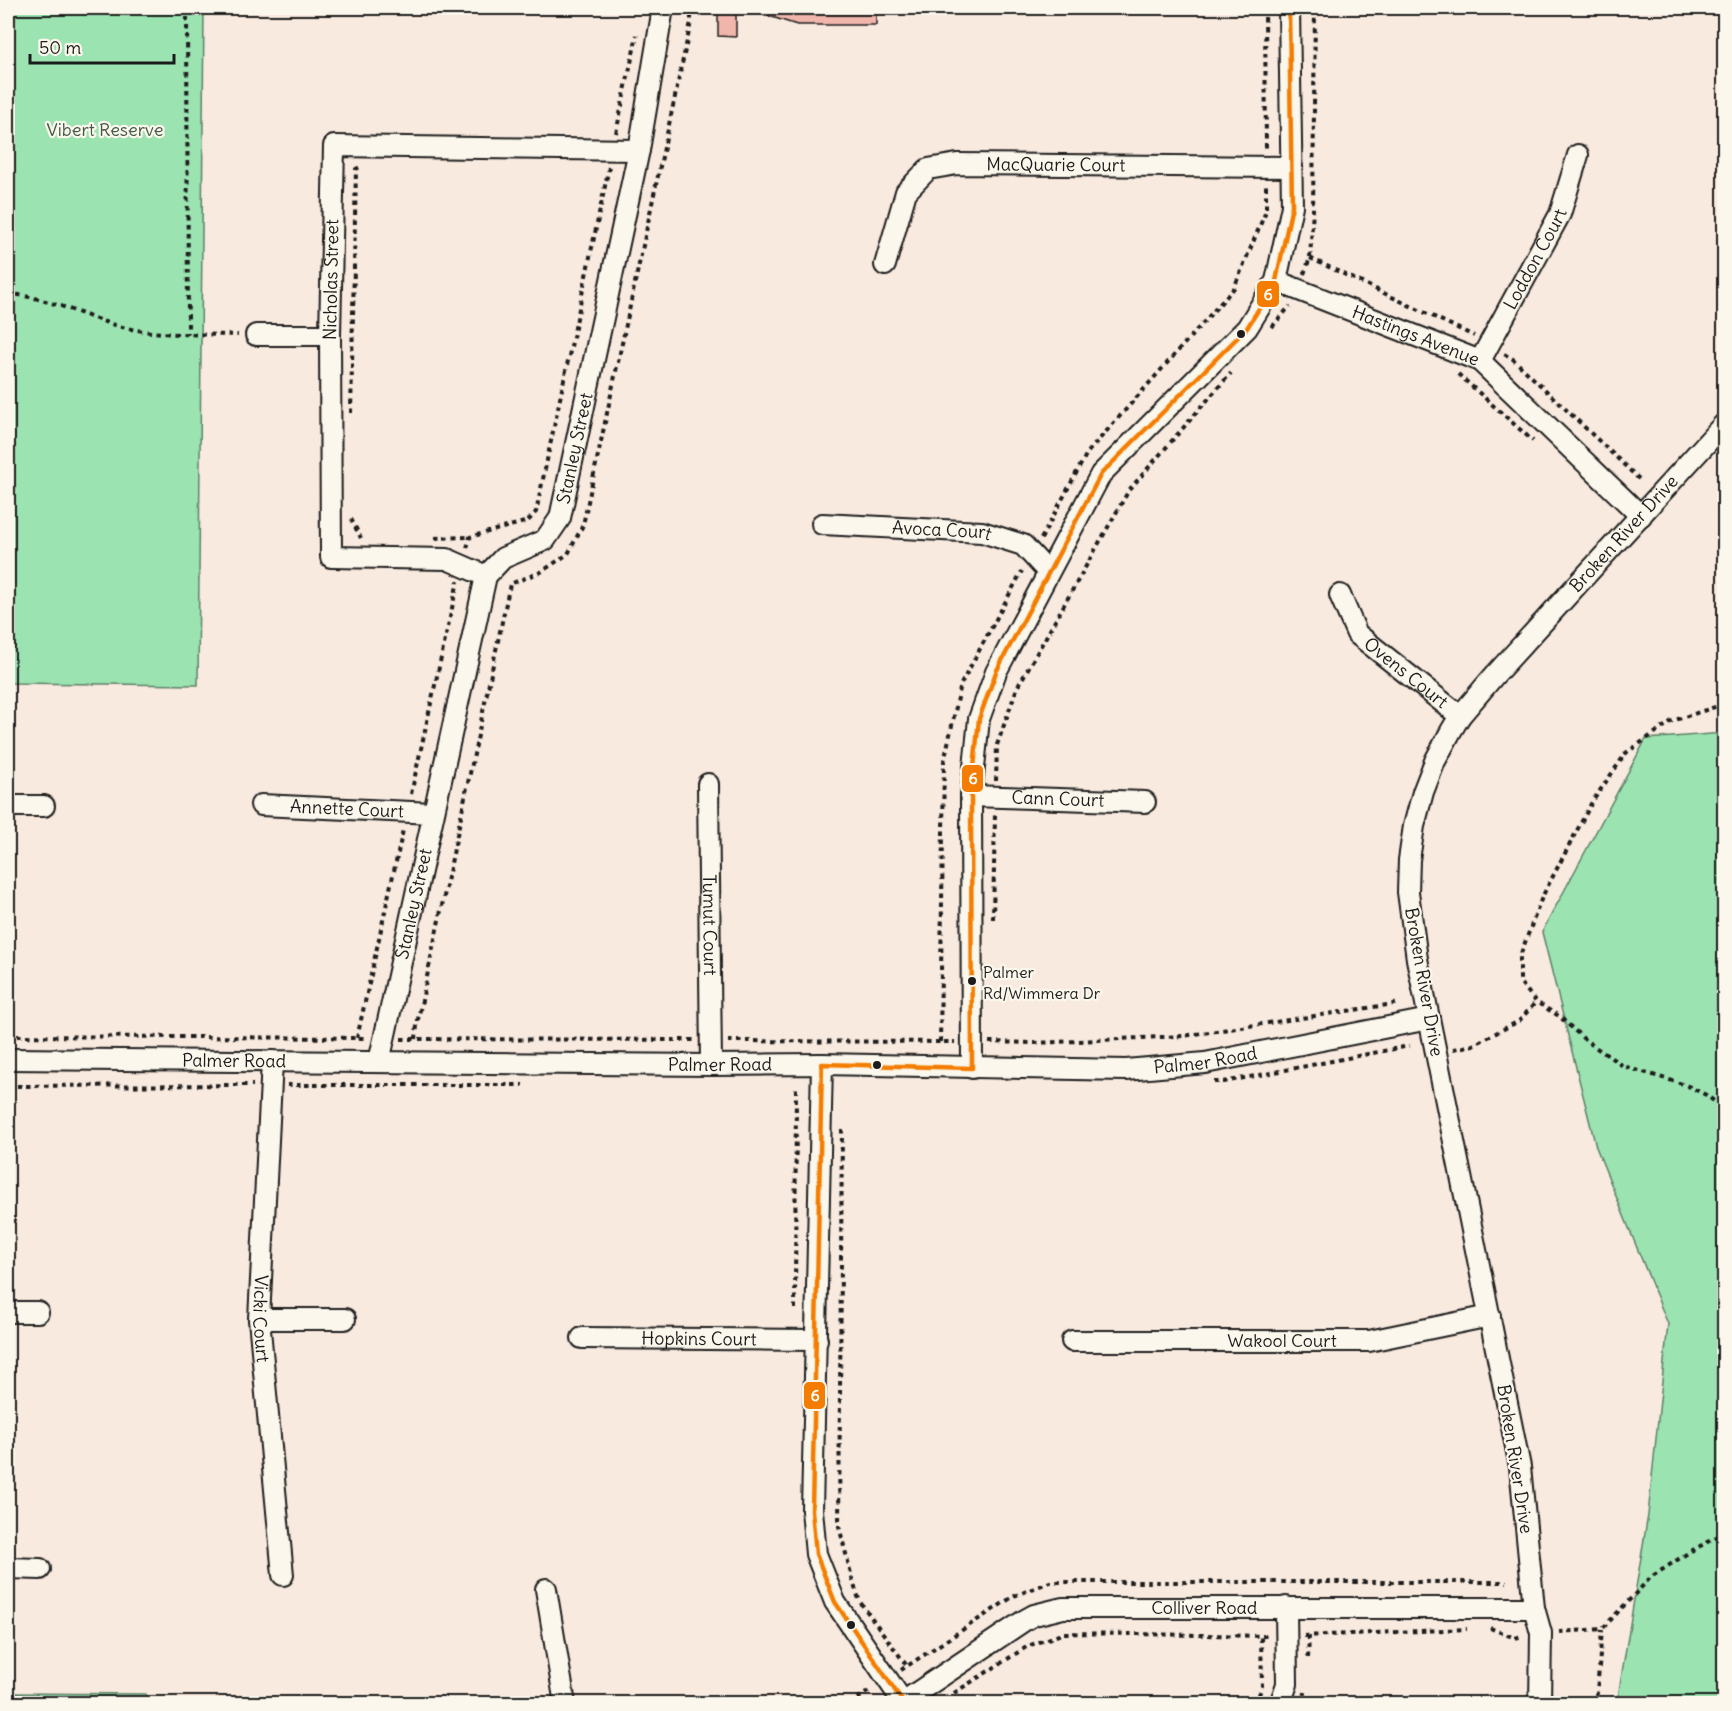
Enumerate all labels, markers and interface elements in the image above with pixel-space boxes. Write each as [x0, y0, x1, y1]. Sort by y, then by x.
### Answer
scale bar [30, 27, 174, 65]
text: 50 m [39, 36, 81, 59]
park label: Vibert Reserve [46, 118, 164, 141]
street label: MacQuarie Court [986, 152, 1125, 177]
street label: Loddon Court [1498, 206, 1572, 313]
street label: Nicholas Street [318, 219, 343, 340]
line badge: 6 [1256, 280, 1280, 308]
text: 6 [1263, 284, 1273, 304]
street label: Hastings Avenue [1349, 300, 1483, 371]
unlabelled marker [1235, 328, 1247, 340]
street label: Stanley Street [551, 391, 598, 506]
street label: Broken River Drive [1564, 470, 1683, 597]
street label: Avoca Court [892, 516, 995, 545]
street label: Ovens Court [1359, 632, 1453, 713]
line badge: 6 [961, 764, 984, 793]
text: 6 [968, 768, 978, 788]
street label: Cann Court [1011, 785, 1105, 812]
street label: Annette Court [290, 794, 404, 823]
street label: Stanley Street [390, 846, 437, 961]
street label: Tumut Court [698, 874, 722, 976]
street label: Broken River Drive [1400, 906, 1449, 1058]
place label: Palmer Rd/Wimmera Dr [983, 962, 1101, 1003]
marker: Palmer Rd/Wimmera Dr [966, 975, 978, 987]
street label: Palmer Road [1153, 1041, 1259, 1078]
street label: Palmer Road [182, 1048, 287, 1072]
street label: Palmer Road [668, 1052, 773, 1076]
unlabelled marker [871, 1059, 883, 1071]
street label: Vicki Court [248, 1274, 275, 1363]
street label: Hopkins Court [641, 1327, 757, 1350]
street label: Wakool Court [1227, 1329, 1337, 1352]
line badge: 6 [803, 1381, 826, 1410]
street label: Broken River Drive [1492, 1383, 1539, 1535]
text: 6 [810, 1385, 820, 1405]
street label: Colliver Road [1151, 1596, 1258, 1619]
unlabelled marker [845, 1619, 857, 1631]

